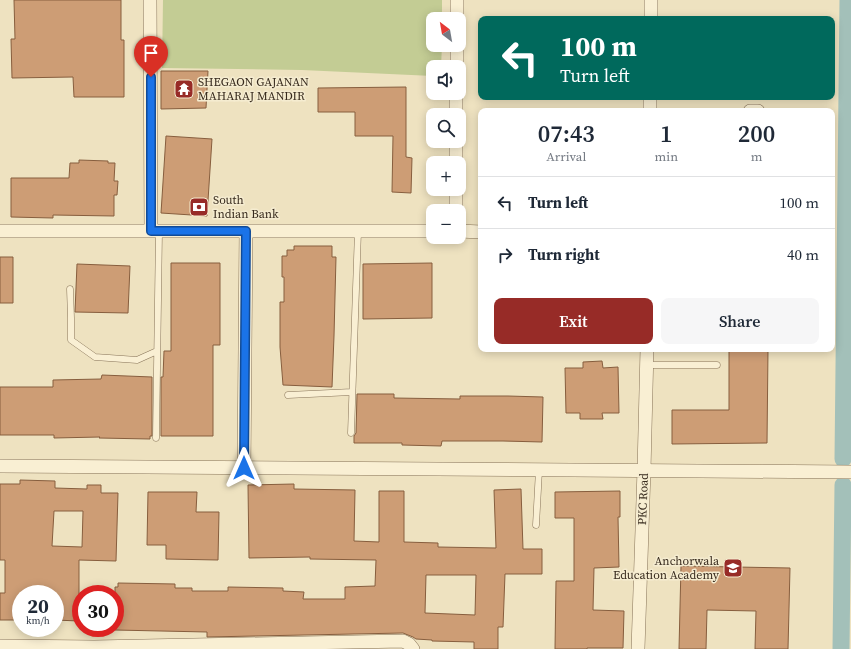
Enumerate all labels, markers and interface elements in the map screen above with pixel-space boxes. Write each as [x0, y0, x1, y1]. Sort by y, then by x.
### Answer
north arrow [426, 12, 466, 52]
map controls [426, 12, 466, 244]
text: 100 m [560, 27, 637, 65]
icon: left [494, 32, 546, 84]
pin [134, 36, 168, 77]
icon: arrive [140, 42, 162, 64]
button: sound [426, 60, 466, 100]
text: Turn left [560, 63, 630, 88]
place label: SHEGAON GAJANAN MAHARAJ MANDIR [198, 74, 309, 104]
temple icon: SHEGAON GAJANAN MAHARAJ MANDIR [173, 78, 195, 100]
button: search [426, 108, 466, 148]
text: 07:43 [538, 117, 595, 150]
text: 1 [660, 117, 673, 150]
text: 200 [738, 117, 775, 150]
text: Arrival [546, 148, 586, 165]
text: min [655, 148, 678, 165]
text: m [751, 148, 762, 165]
button: + [426, 156, 466, 196]
place label: South Indian Bank [213, 192, 279, 222]
icon: left [494, 192, 516, 214]
text: Turn left [528, 192, 588, 213]
text: 100 m [779, 192, 819, 213]
bank icon: South Indian Bank [188, 196, 210, 218]
button: − [426, 204, 466, 244]
icon: right [494, 244, 516, 266]
text: Turn right [528, 244, 600, 265]
text: 40 m [787, 244, 819, 265]
button: Exit [494, 298, 653, 344]
button: Share [661, 298, 819, 344]
position arrow [223, 447, 265, 489]
street label: PKC Road [634, 472, 652, 525]
place label: Anchorwala Education Academy [613, 553, 720, 583]
school or university icon: Anchorwala Education Academy [722, 557, 744, 579]
speed limit sign: 30 [72, 585, 124, 637]
text: 20 [27, 592, 49, 620]
text: km/h [26, 614, 50, 627]

